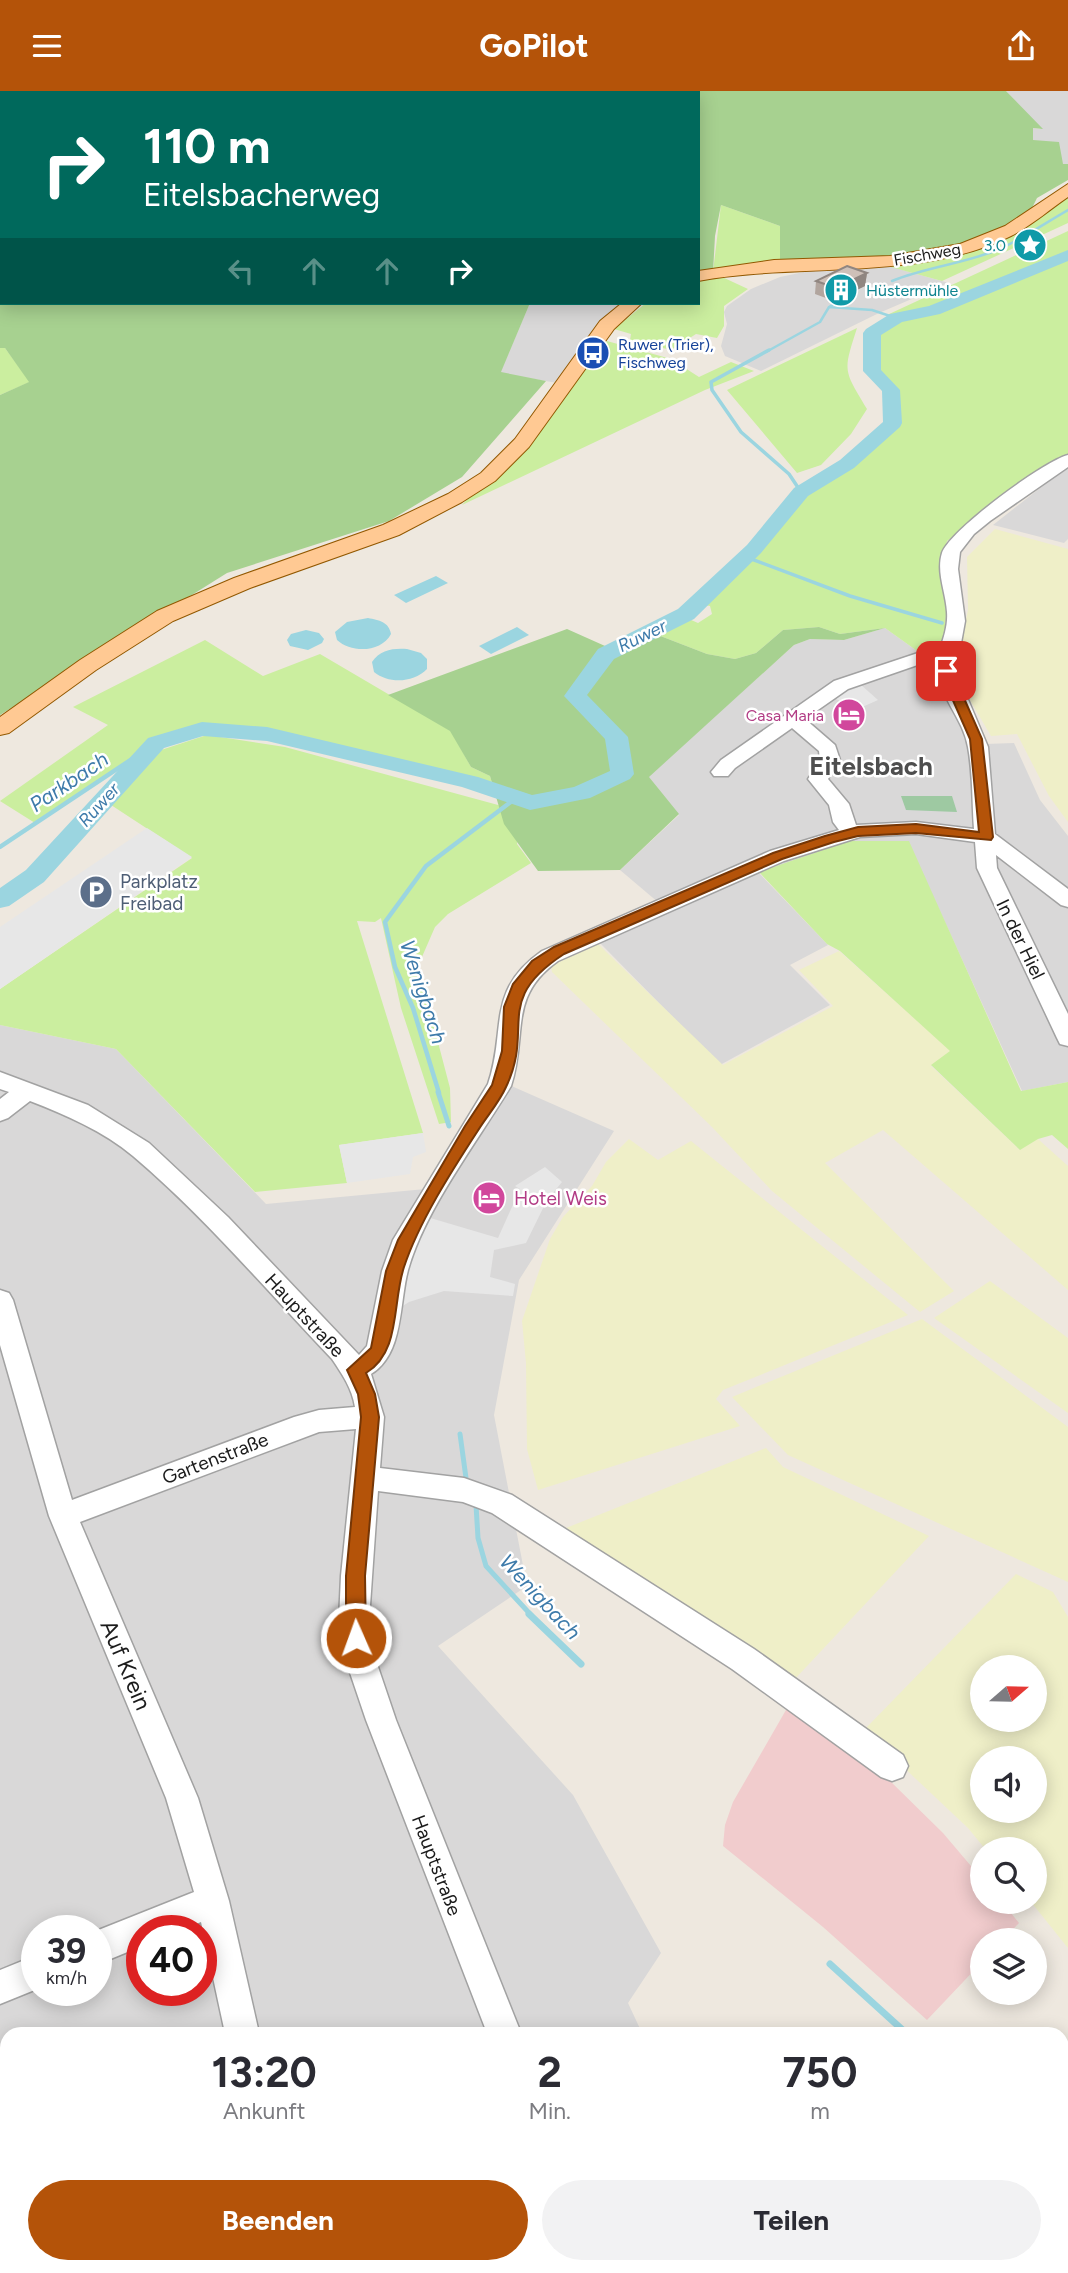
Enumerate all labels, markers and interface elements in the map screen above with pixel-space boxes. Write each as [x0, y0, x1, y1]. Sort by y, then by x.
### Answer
icon: menu [28, 27, 66, 65]
text: GoPilot [479, 27, 589, 65]
icon: share [1002, 27, 1040, 65]
text: 110 m [143, 116, 271, 175]
icon: right [28, 119, 119, 210]
text: Eitelsbacherweg [143, 176, 380, 214]
place icon: 3.0 [1011, 226, 1049, 264]
place label: 3.0 [984, 236, 1006, 255]
street label: Fischweg [892, 239, 962, 270]
icon: left [222, 252, 260, 290]
icon: ahead [295, 252, 333, 290]
icon: ahead [368, 252, 406, 290]
icon: right [441, 252, 479, 290]
building icon: Hüstermühle [822, 271, 860, 309]
place label: Hüstermühle [866, 281, 959, 300]
bus stop icon: Ruwer (Trier), Fischweg [574, 334, 612, 372]
place label: Ruwer (Trier), Fischweg [618, 335, 714, 372]
water label: Ruwer [614, 615, 671, 657]
pin [916, 641, 976, 701]
icon: arrive [927, 652, 965, 690]
hotel icon: Casa Maria [830, 696, 868, 734]
place label: Casa Maria [746, 706, 824, 725]
water label: Parkbach [25, 746, 113, 817]
district label: Eitelsbach [809, 750, 933, 782]
water label: Ruwer [74, 778, 125, 831]
place label: Parkplatz Freibad [120, 870, 198, 915]
parking icon: Parkplatz Freibad [77, 873, 115, 911]
street label: In der Hiel [991, 895, 1050, 983]
water label: Wenigbach [395, 937, 452, 1047]
hotel icon: Hotel Weis [470, 1179, 508, 1217]
place label: Hotel Weis [514, 1187, 607, 1210]
street label: Hauptstraße [260, 1269, 349, 1362]
street label: Gartenstraße [159, 1428, 272, 1489]
water label: Wenigbach [495, 1549, 586, 1645]
position arrow [319, 1601, 393, 1675]
street label: Auf Krein [95, 1616, 157, 1714]
north arrow [970, 1655, 1046, 1733]
map controls [970, 1655, 1047, 2005]
button: sound [970, 1746, 1047, 1823]
street label: Hauptstraße [407, 1811, 466, 1919]
button: search [970, 1837, 1047, 1914]
speed limit sign: 40 [126, 1915, 217, 2006]
button: layers [970, 1928, 1047, 2005]
text: 39 [47, 1930, 86, 1972]
text: km/h [46, 1967, 87, 1989]
text: 13:20 [212, 2047, 317, 2098]
text: 2 [537, 2047, 562, 2098]
text: 750 [782, 2047, 857, 2098]
text: Ankunft [223, 2097, 305, 2125]
text: Min. [528, 2097, 571, 2125]
text: m [810, 2097, 830, 2125]
button: Beenden [28, 2180, 528, 2260]
button: Teilen [542, 2180, 1041, 2260]

